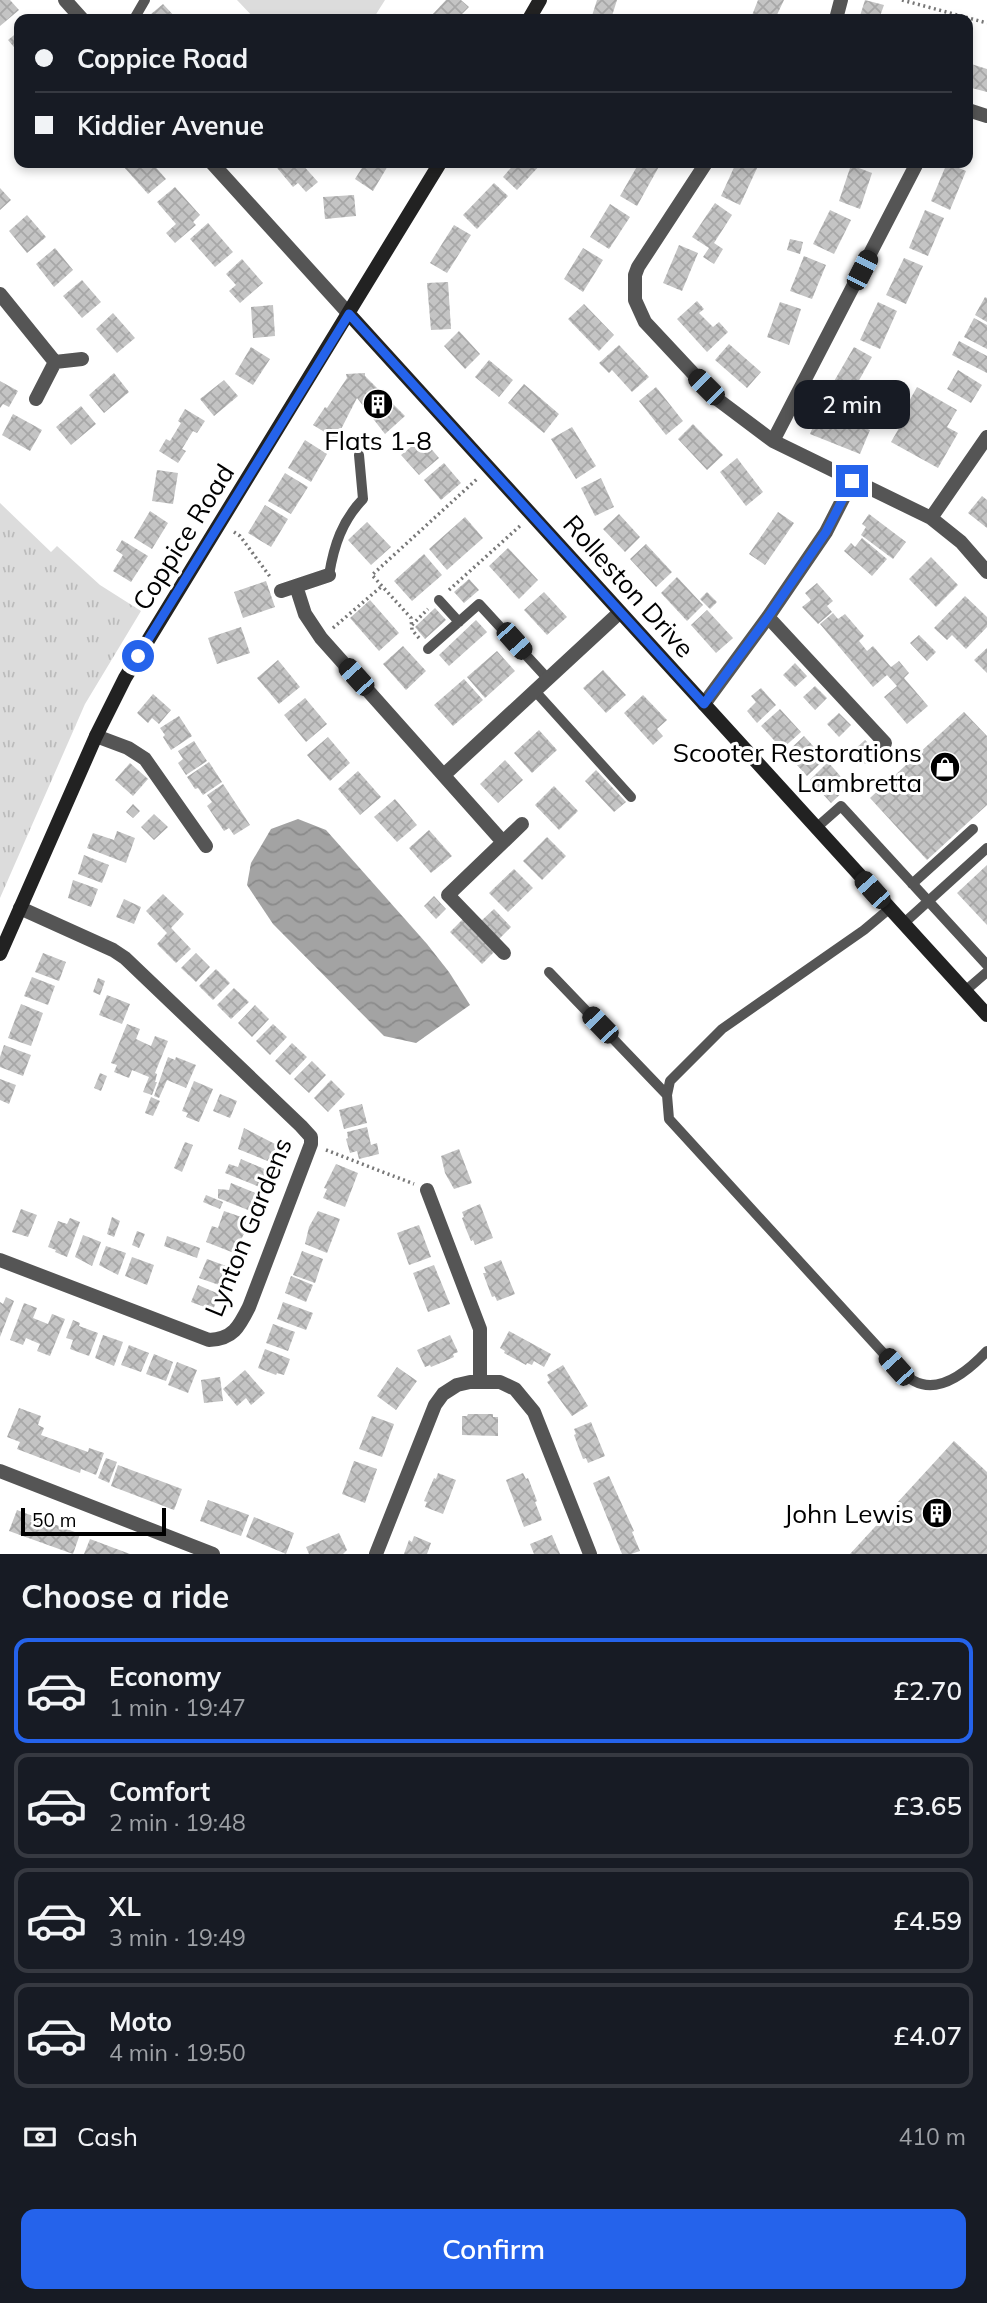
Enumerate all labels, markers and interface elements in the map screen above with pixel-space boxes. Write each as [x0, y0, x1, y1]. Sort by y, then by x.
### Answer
text: Coppice Road [77, 42, 248, 75]
text: Kiddier Avenue [77, 109, 264, 142]
car [844, 247, 881, 293]
car [684, 365, 729, 409]
callout: 2 min [794, 379, 910, 428]
building icon: Flats 1-8 [361, 387, 395, 421]
text: 2 min [822, 390, 882, 419]
place label: Flats 1-8 [324, 424, 432, 457]
street label: Coppice Road [125, 458, 241, 616]
route end [836, 465, 868, 497]
street label: Rolleston Drive [556, 508, 702, 664]
car [493, 618, 536, 664]
route start [122, 640, 154, 672]
car [335, 654, 378, 700]
place label: Scooter Restorations Lambretta [673, 736, 922, 799]
shop icon: Scooter Restorations Lambretta [928, 750, 962, 784]
car [851, 867, 894, 913]
car [578, 1003, 623, 1047]
street label: Lynton Gardens [197, 1133, 299, 1321]
car [875, 1344, 918, 1390]
building icon: John Lewis [920, 1496, 954, 1530]
place label: John Lewis [784, 1497, 914, 1530]
scale bar [21, 1505, 166, 1537]
text: 50 m [32, 1508, 76, 1532]
text: Choose a ride [21, 1576, 229, 1616]
icon: car [25, 1659, 88, 1722]
text: Economy [109, 1660, 221, 1693]
text: £2.70 [893, 1674, 962, 1707]
text: 1 min · 19:47 [109, 1693, 246, 1722]
icon: car [25, 1774, 88, 1837]
text: Comfort [109, 1775, 210, 1808]
text: £3.65 [893, 1789, 962, 1822]
text: 2 min · 19:48 [109, 1808, 246, 1837]
icon: car [25, 1889, 88, 1952]
text: XL [109, 1890, 141, 1923]
text: £4.59 [893, 1904, 962, 1937]
text: 3 min · 19:49 [109, 1923, 246, 1952]
icon: car [25, 2004, 88, 2067]
text: Moto [109, 2005, 172, 2038]
text: £4.07 [893, 2019, 962, 2052]
text: 4 min · 19:50 [109, 2038, 246, 2067]
icon: cash [21, 2118, 59, 2156]
text: Cash [77, 2120, 138, 2153]
text: 410 m [898, 2122, 966, 2151]
button: Confirm [21, 2209, 966, 2289]

